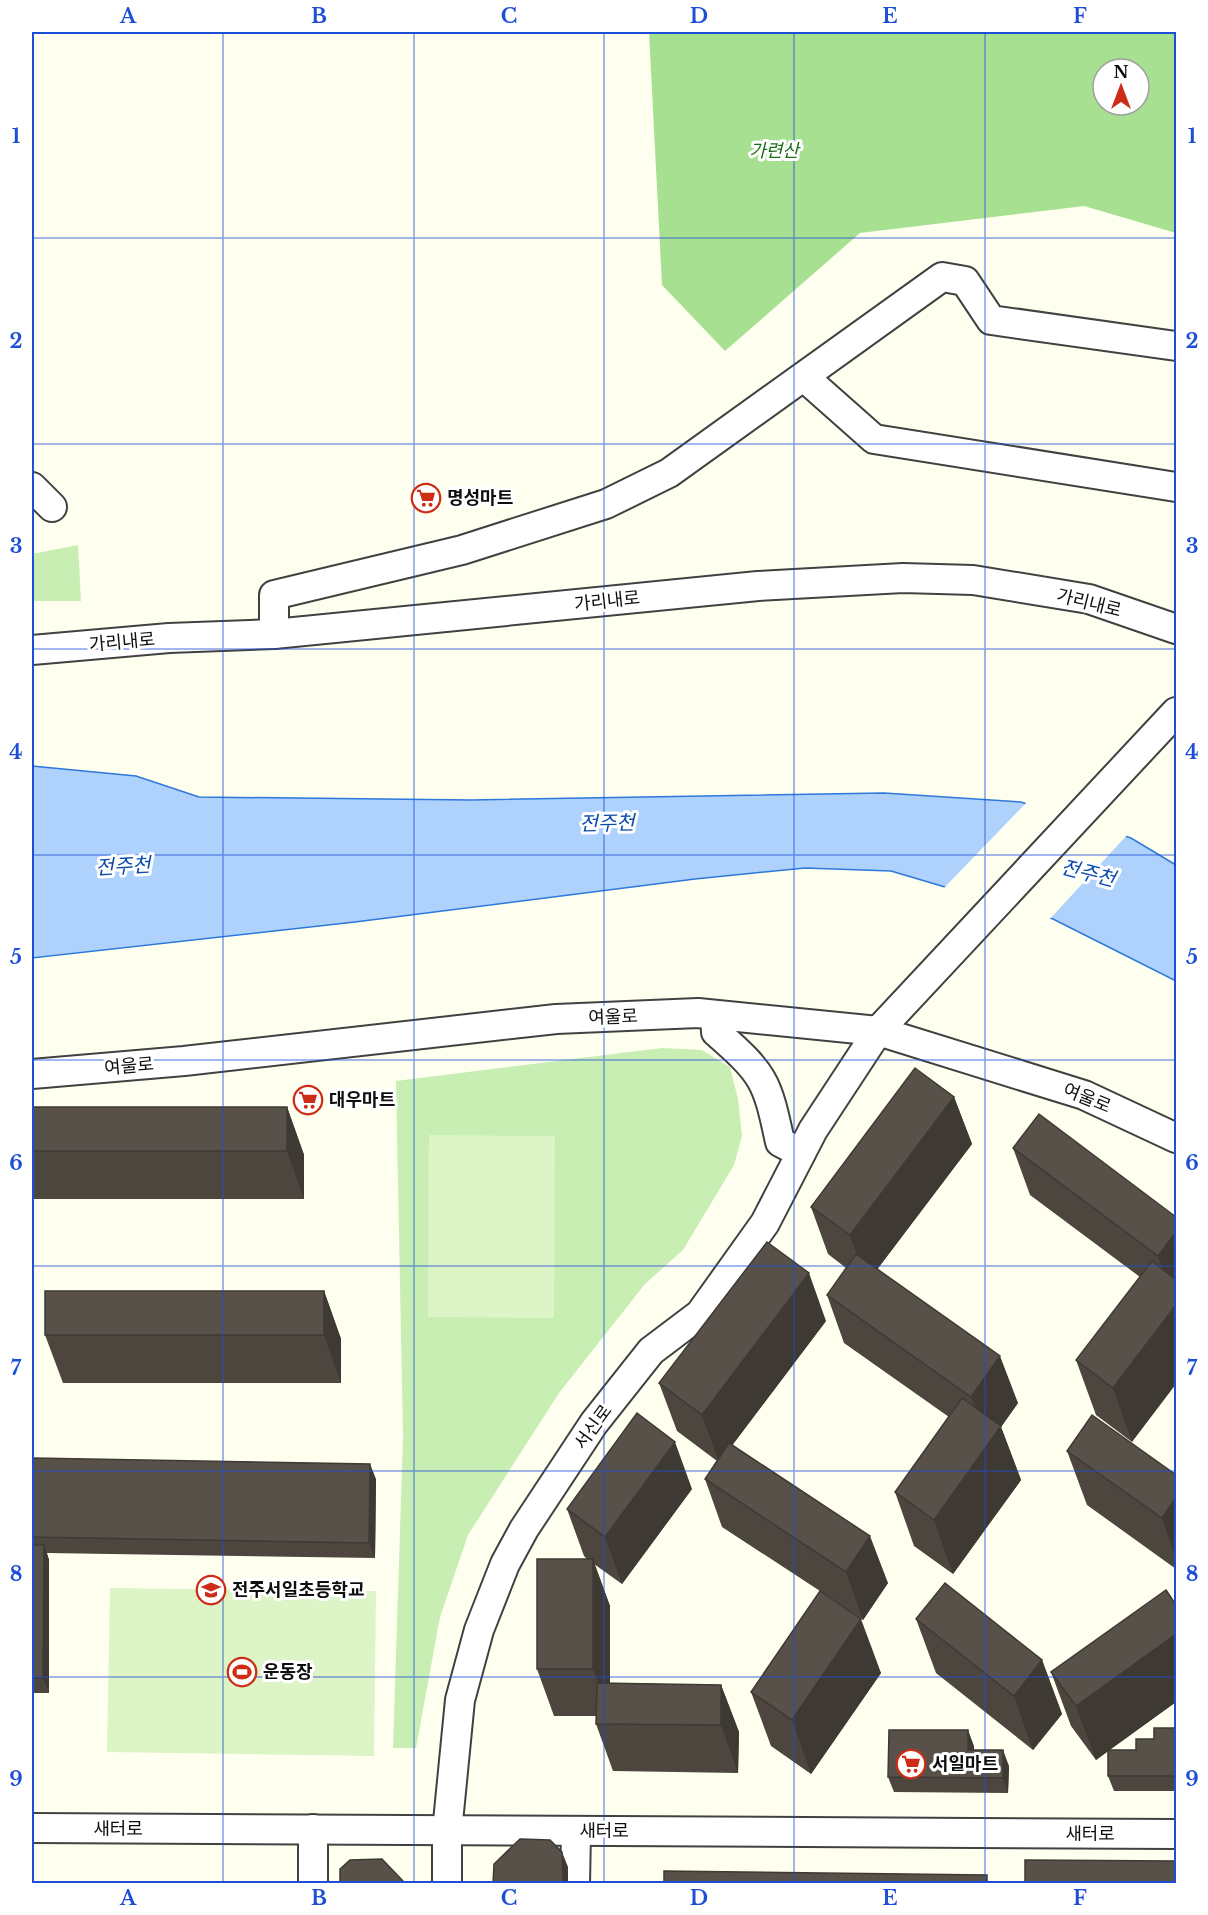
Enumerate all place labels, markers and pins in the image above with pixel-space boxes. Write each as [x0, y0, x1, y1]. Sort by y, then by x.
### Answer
supermarket icon: 명성마트 [410, 482, 442, 514]
place label: 명성마트 [447, 487, 513, 509]
supermarket icon: 대우마트 [292, 1084, 324, 1116]
place label: 대우마트 [329, 1089, 395, 1111]
school or university icon: 전주서일초등학교 [195, 1574, 227, 1606]
place label: 전주서일초등학교 [232, 1579, 364, 1601]
sports icon: 운동장 [226, 1656, 258, 1688]
place label: 운동장 [263, 1661, 313, 1683]
supermarket icon: 서일마트 [895, 1748, 927, 1780]
place label: 서일마트 [932, 1753, 998, 1775]

